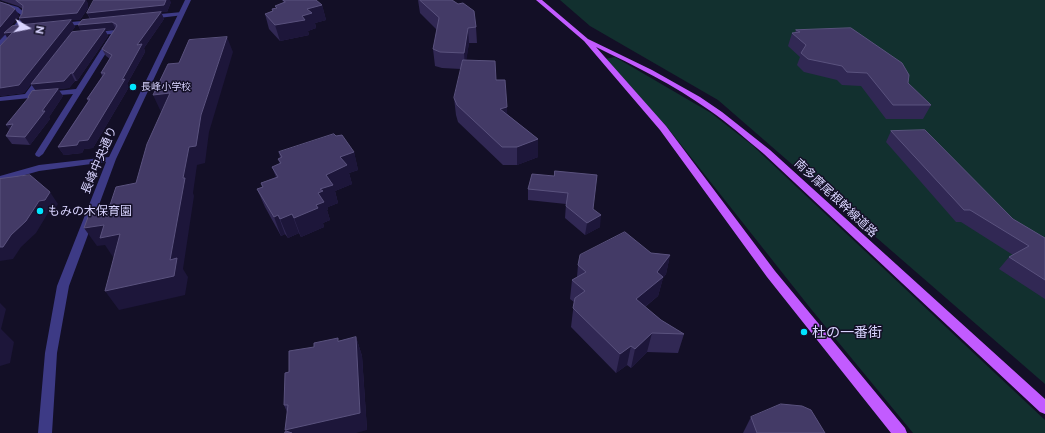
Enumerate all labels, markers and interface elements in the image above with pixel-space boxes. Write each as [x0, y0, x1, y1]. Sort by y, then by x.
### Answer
north arrow [8, 8, 48, 48]
text: N [33, 25, 47, 35]
place label: 長峰小学校 [141, 81, 191, 93]
marker: 長峰小学校 [128, 82, 138, 92]
street label: 長峰中央通り [78, 124, 120, 196]
street label: 南多摩尾根幹線道路 [792, 156, 880, 240]
place label: もみの木保育園 [48, 204, 132, 218]
marker: もみの木保育園 [35, 206, 45, 216]
place label: 杜の一番街 [812, 324, 882, 340]
marker: 杜の一番街 [799, 327, 809, 337]

